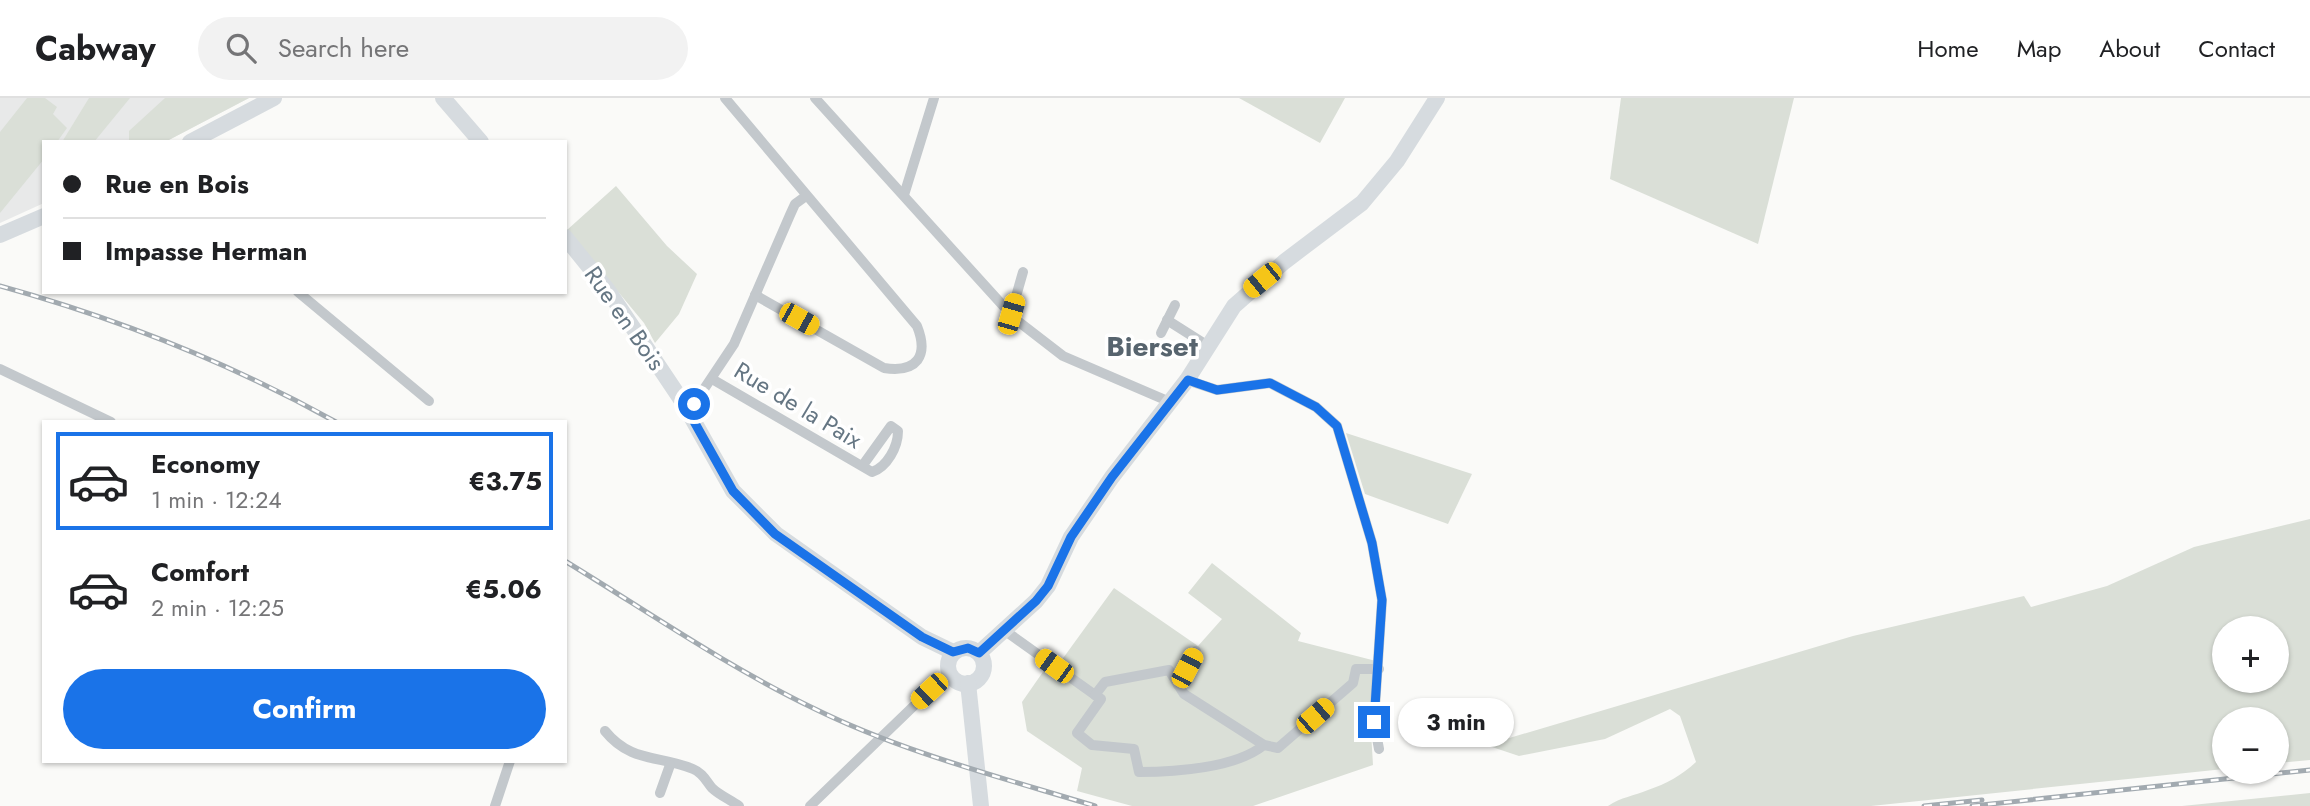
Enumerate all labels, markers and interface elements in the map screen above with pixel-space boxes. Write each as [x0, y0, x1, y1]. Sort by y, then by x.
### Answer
search box [198, 17, 688, 80]
text: Cabway [35, 25, 156, 72]
icon: search [222, 29, 260, 67]
text: Search here [278, 29, 409, 67]
text: Home [1917, 31, 1979, 66]
text: Map [2017, 31, 2061, 66]
text: About [2099, 31, 2160, 66]
text: Contact [2198, 31, 2275, 66]
text: Rue en Bois [105, 165, 249, 203]
text: Impasse Herman [105, 232, 307, 270]
street label: Rue en Bois [576, 259, 674, 377]
car [1240, 259, 1285, 301]
car [996, 291, 1027, 337]
car [776, 300, 823, 338]
district label: Bierset [1106, 326, 1198, 367]
street label: Rue de la Paix [728, 353, 869, 457]
route start [678, 388, 710, 420]
text: Economy [151, 445, 260, 483]
icon: car [67, 450, 130, 513]
text: €3.75 [468, 462, 542, 500]
text: 1 min · 12:24 [151, 483, 282, 517]
text: Comfort [151, 553, 249, 591]
icon: car [67, 558, 130, 621]
text: €5.06 [465, 570, 542, 608]
text: 2 min · 12:25 [151, 591, 284, 625]
map controls [2212, 616, 2289, 784]
button: + [2212, 616, 2289, 693]
car [1031, 645, 1078, 687]
car [1168, 645, 1207, 691]
button: Confirm [63, 669, 546, 749]
car [907, 669, 952, 713]
car [1293, 694, 1338, 738]
callout: 3 min [1398, 698, 1514, 746]
text: 3 min [1426, 705, 1486, 739]
route end [1358, 706, 1390, 738]
button: − [2212, 707, 2289, 784]

